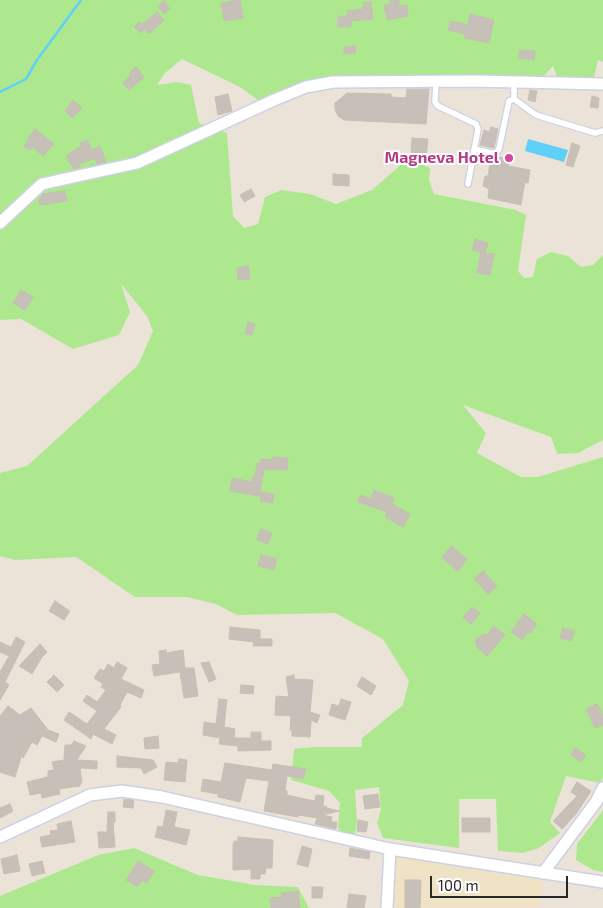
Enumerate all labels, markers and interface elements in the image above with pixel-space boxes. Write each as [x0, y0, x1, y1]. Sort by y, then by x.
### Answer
place label: Magneva Hotel [385, 148, 499, 168]
marker: Magneva Hotel [503, 152, 515, 164]
scale bar [433, 866, 570, 898]
text: 100 m [438, 876, 479, 894]

